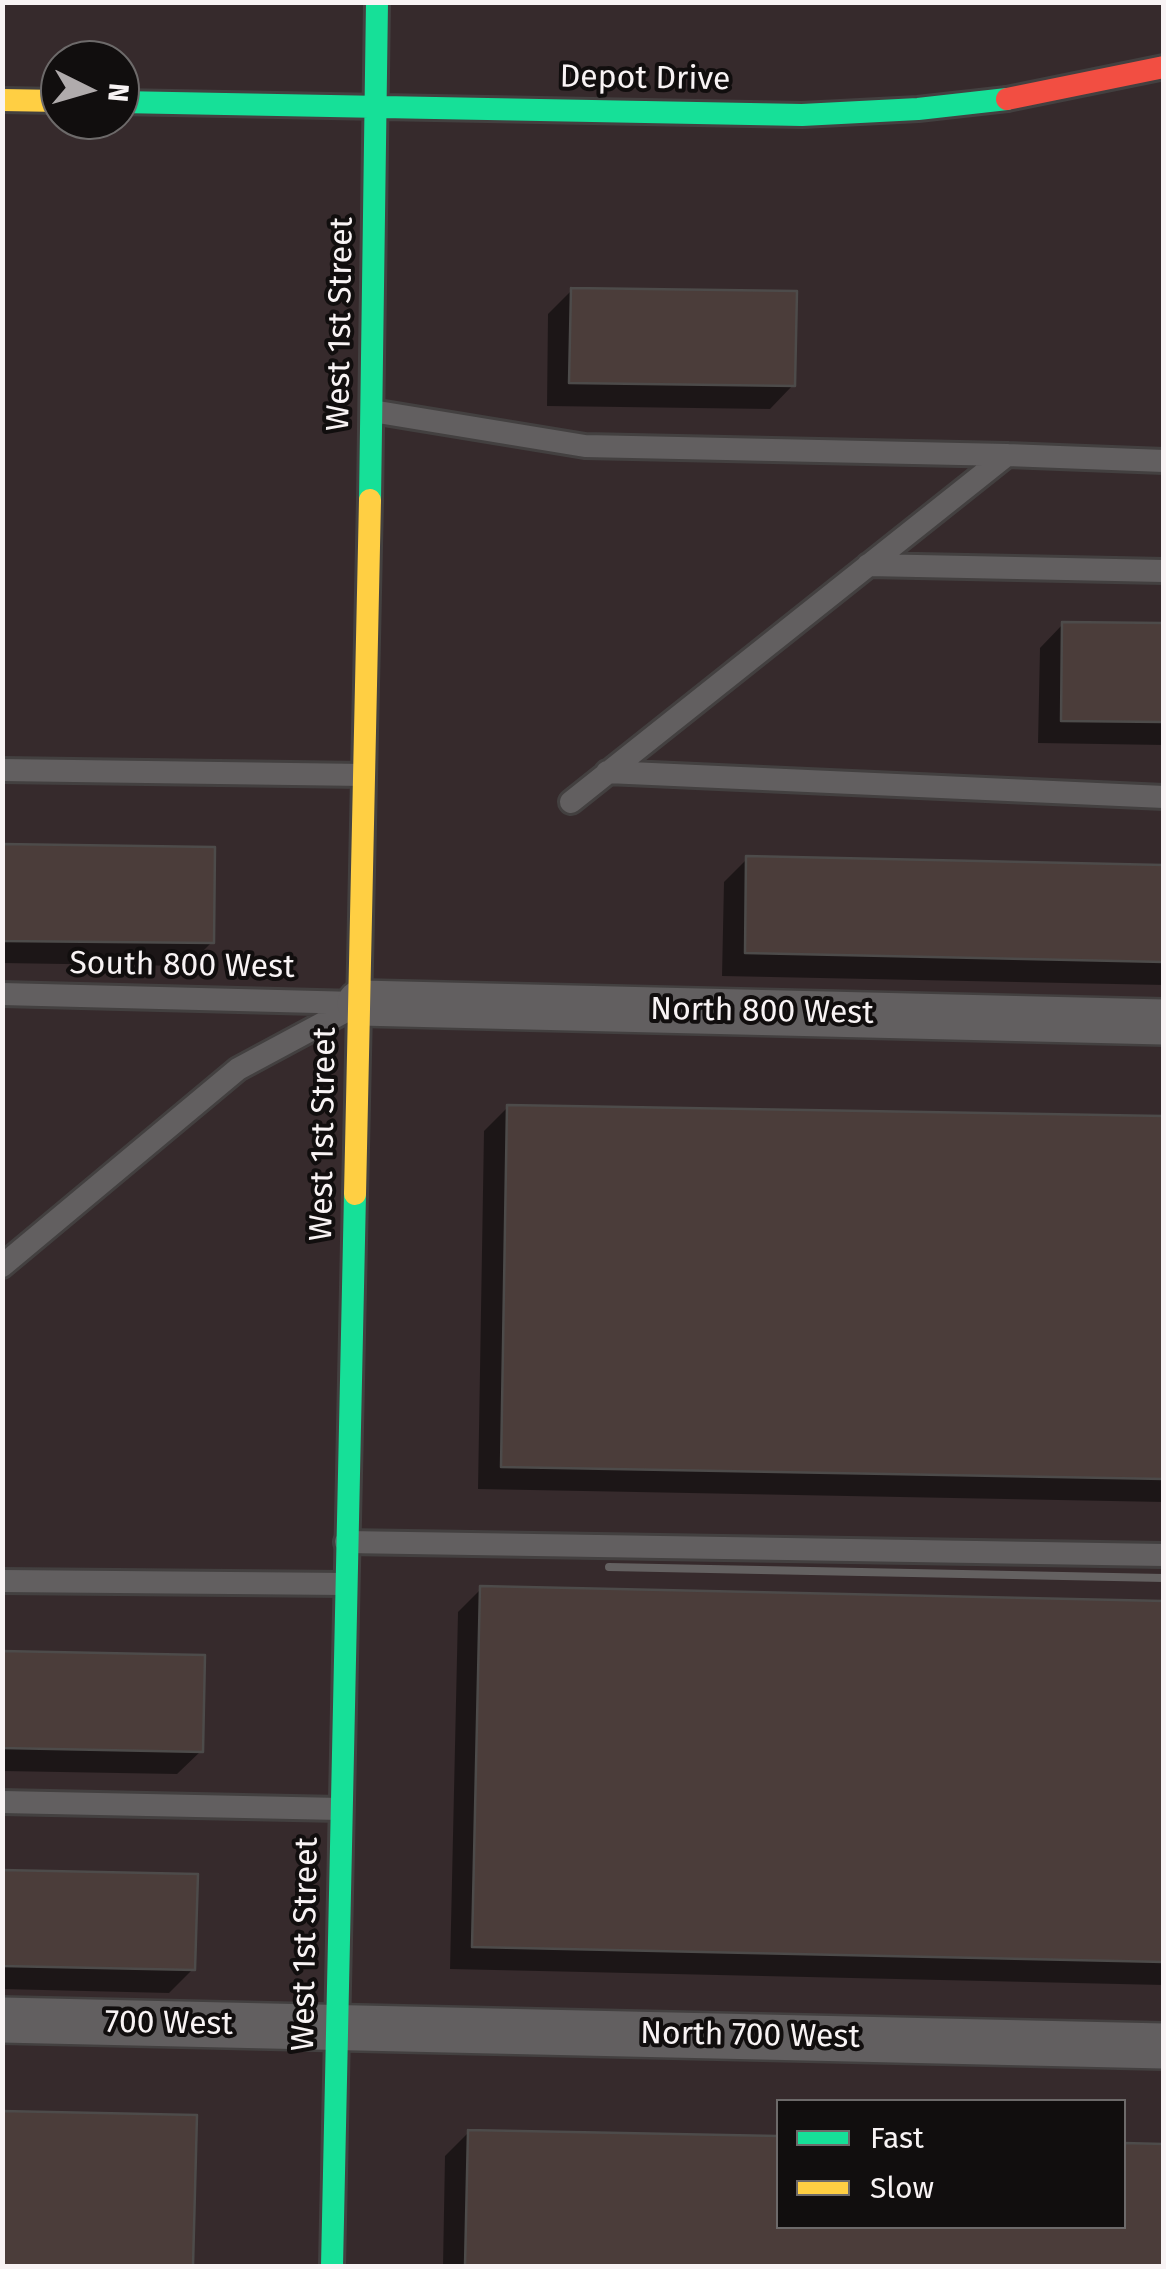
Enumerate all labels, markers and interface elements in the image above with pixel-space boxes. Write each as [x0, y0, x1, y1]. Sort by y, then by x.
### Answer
north arrow [40, 40, 140, 140]
street label: Depot Drive [559, 58, 731, 100]
text: N [101, 82, 136, 103]
street label: West 1st Street [320, 217, 362, 431]
street label: South 800 West [69, 945, 295, 987]
street label: North 800 West [650, 991, 874, 1033]
street label: West 1st Street [303, 1027, 345, 1241]
street label: West 1st Street [285, 1837, 327, 2051]
street label: 700 West [105, 2004, 233, 2044]
street label: North 700 West [640, 2015, 860, 2057]
legend [776, 2099, 1126, 2229]
text: Fast [870, 2120, 924, 2156]
text: Slow [870, 2170, 934, 2206]

